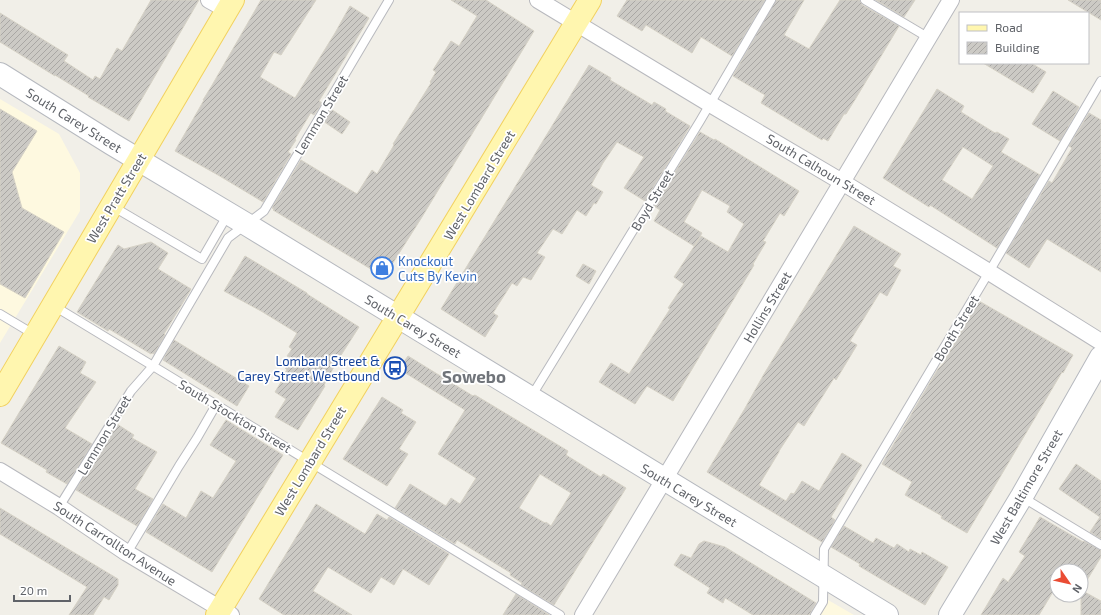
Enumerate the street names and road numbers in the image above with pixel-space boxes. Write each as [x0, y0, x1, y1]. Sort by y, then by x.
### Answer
street label: Lemmon Street [291, 72, 351, 158]
street label: South Carey Street [23, 84, 125, 156]
street label: West Lombard Street [440, 127, 518, 243]
street label: South Calhoun Street [763, 130, 879, 208]
street label: West Pratt Street [83, 150, 149, 246]
street label: Boyd Street [627, 166, 677, 234]
street label: Hollins Street [739, 268, 795, 345]
street label: South Carey Street [362, 291, 464, 361]
street label: Booth Street [930, 292, 982, 364]
street label: South Stockton Street [176, 376, 294, 456]
street label: Lemmon Street [74, 392, 134, 478]
street label: West Lombard Street [271, 403, 349, 519]
street label: West Baltimore Street [986, 426, 1066, 548]
street label: South Carey Street [638, 460, 740, 530]
street label: South Carrollton Avenue [51, 497, 179, 589]

